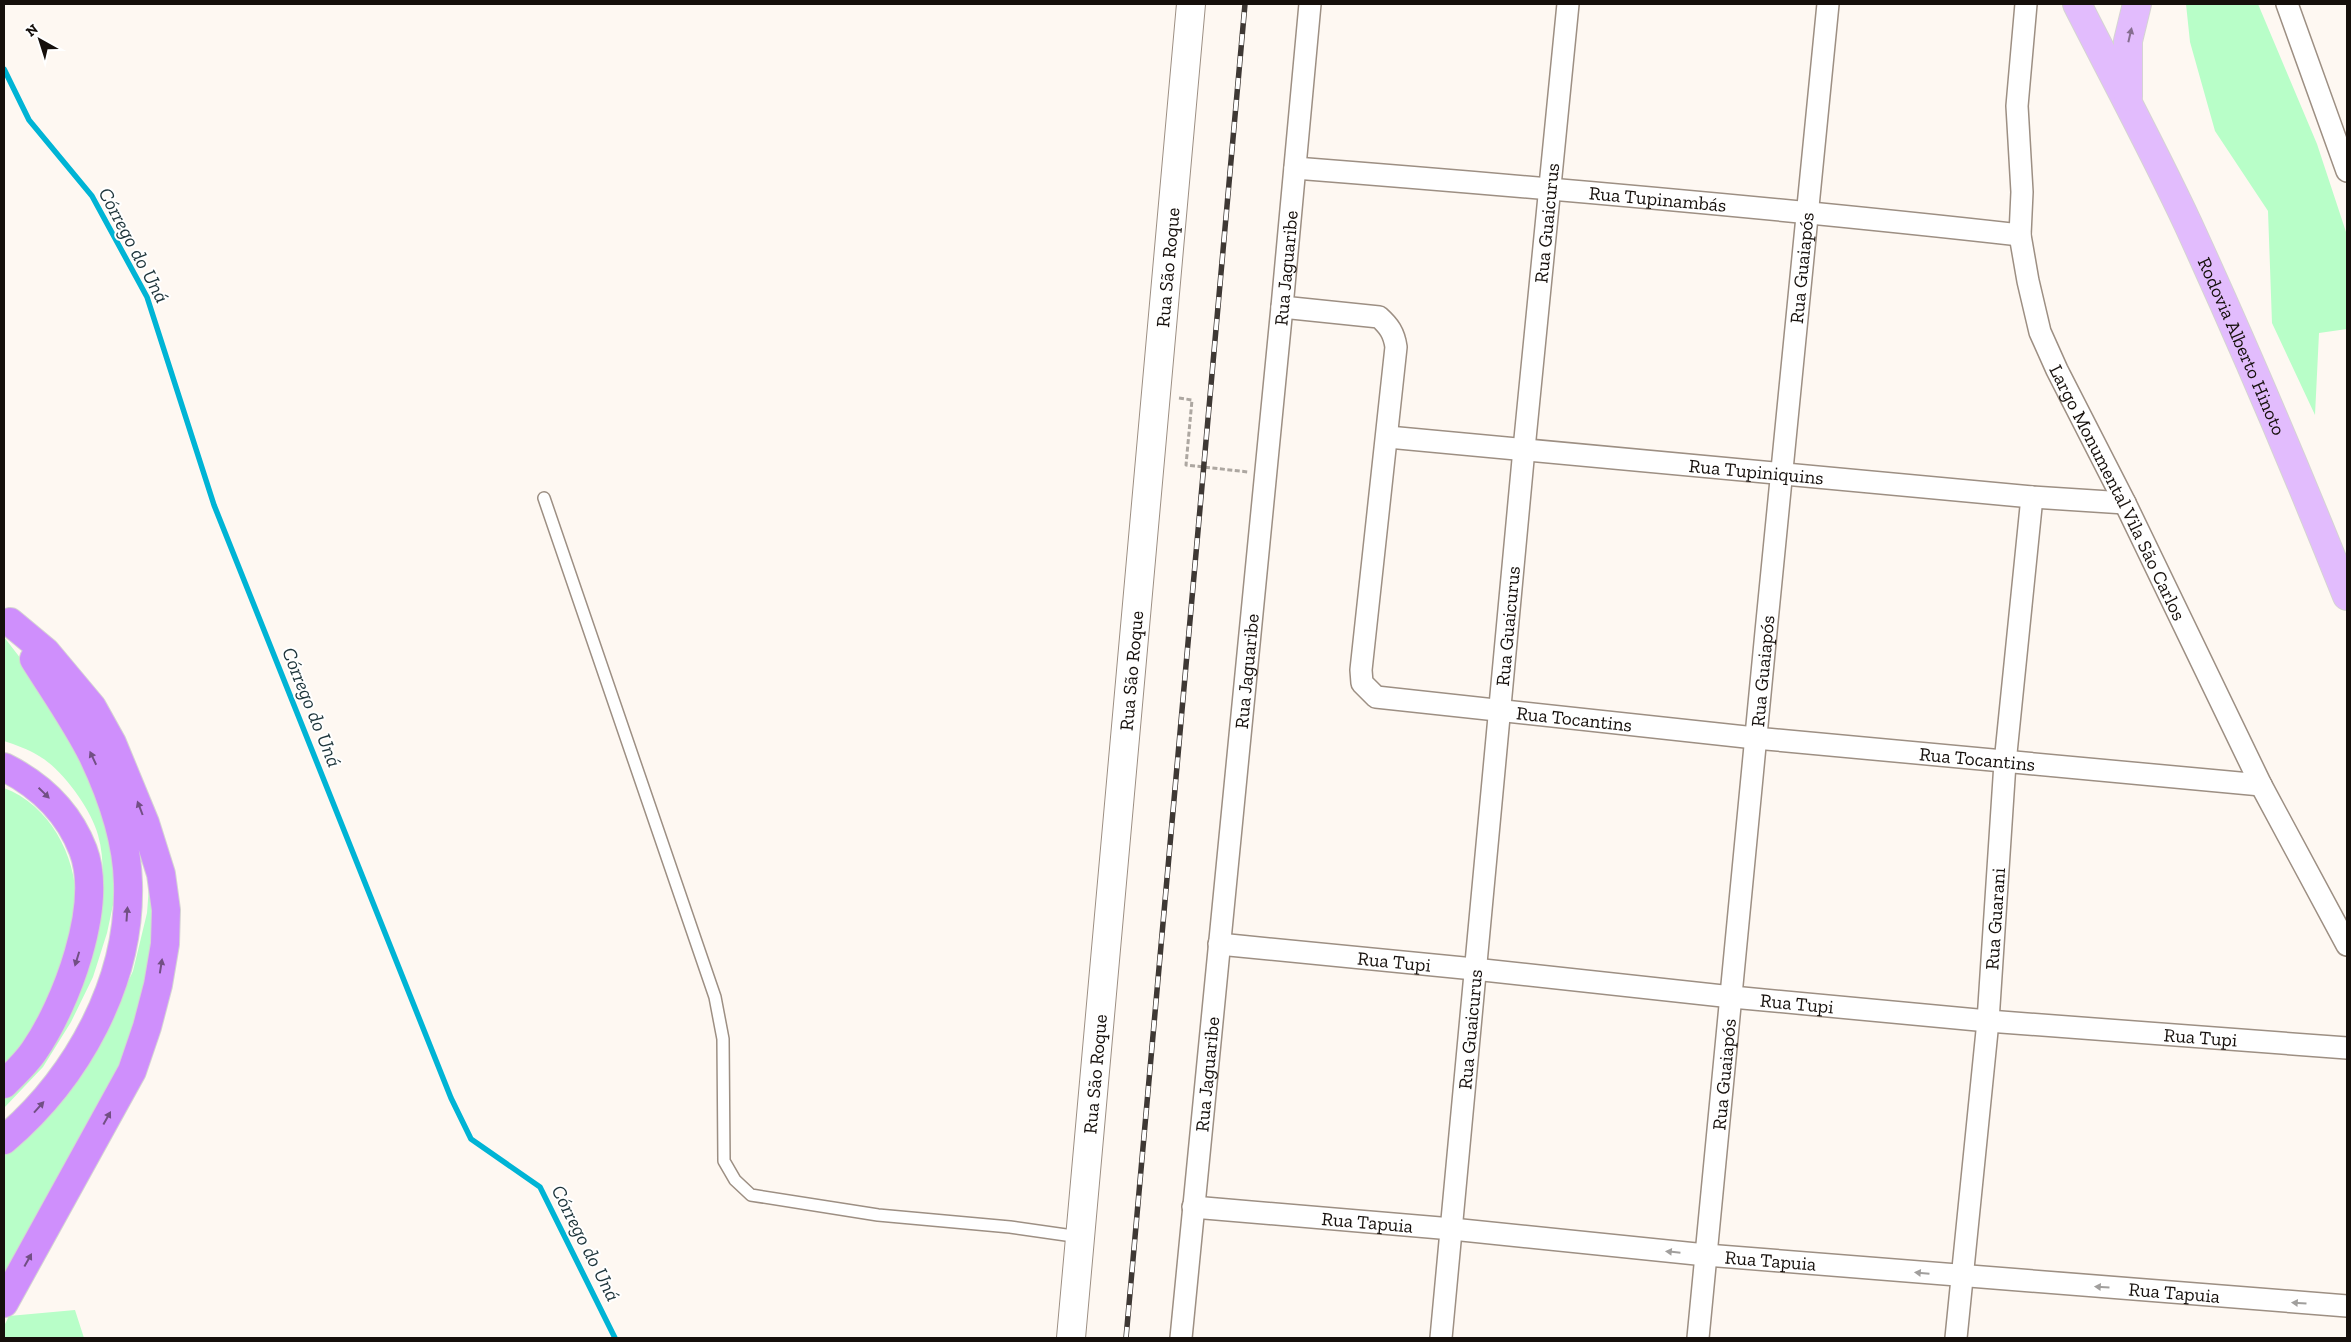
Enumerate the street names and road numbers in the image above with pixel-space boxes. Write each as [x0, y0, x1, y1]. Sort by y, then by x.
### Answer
street label: Rua Guaicurus [1529, 162, 1564, 284]
street label: Rua Tupinambás [1588, 181, 1727, 217]
street label: Rua São Roque [1151, 206, 1185, 328]
street label: Rua Jaguaribe [1269, 209, 1303, 327]
street label: Rua Guaiapós [1785, 211, 1819, 325]
street label: Rodovia Alberto Hinoto [2193, 254, 2291, 439]
street label: Largo Monumental Vila São Carlos [2044, 361, 2191, 624]
street label: Rua Tupiniquins [1688, 454, 1825, 490]
street label: Rua Guaicurus [1491, 565, 1525, 687]
street label: Rua São Roque [1115, 610, 1148, 732]
street label: Rua Jaguaribe [1230, 613, 1264, 730]
street label: Rua Guaiapós [1746, 614, 1780, 728]
street label: Rua Tocantins [1515, 701, 1633, 737]
street label: Rua Tocantins [1918, 742, 2036, 776]
street label: Rua Guarani [1980, 867, 2010, 971]
street label: Rua Tupi [1356, 947, 1432, 977]
street label: Rua Guaicurus [1453, 968, 1487, 1091]
street label: Rua Tupi [1759, 989, 1835, 1018]
street label: Rua São Roque [1078, 1013, 1112, 1135]
street label: Rua Jaguaribe [1190, 1016, 1224, 1133]
street label: Rua Guaiapós [1707, 1017, 1741, 1131]
street label: Rua Tupi [2163, 1023, 2238, 1052]
street label: Rua Tapuia [1321, 1207, 1414, 1238]
street label: Rua Tapuia [1724, 1246, 1817, 1276]
street label: Rua Tapuia [2128, 1278, 2221, 1308]

